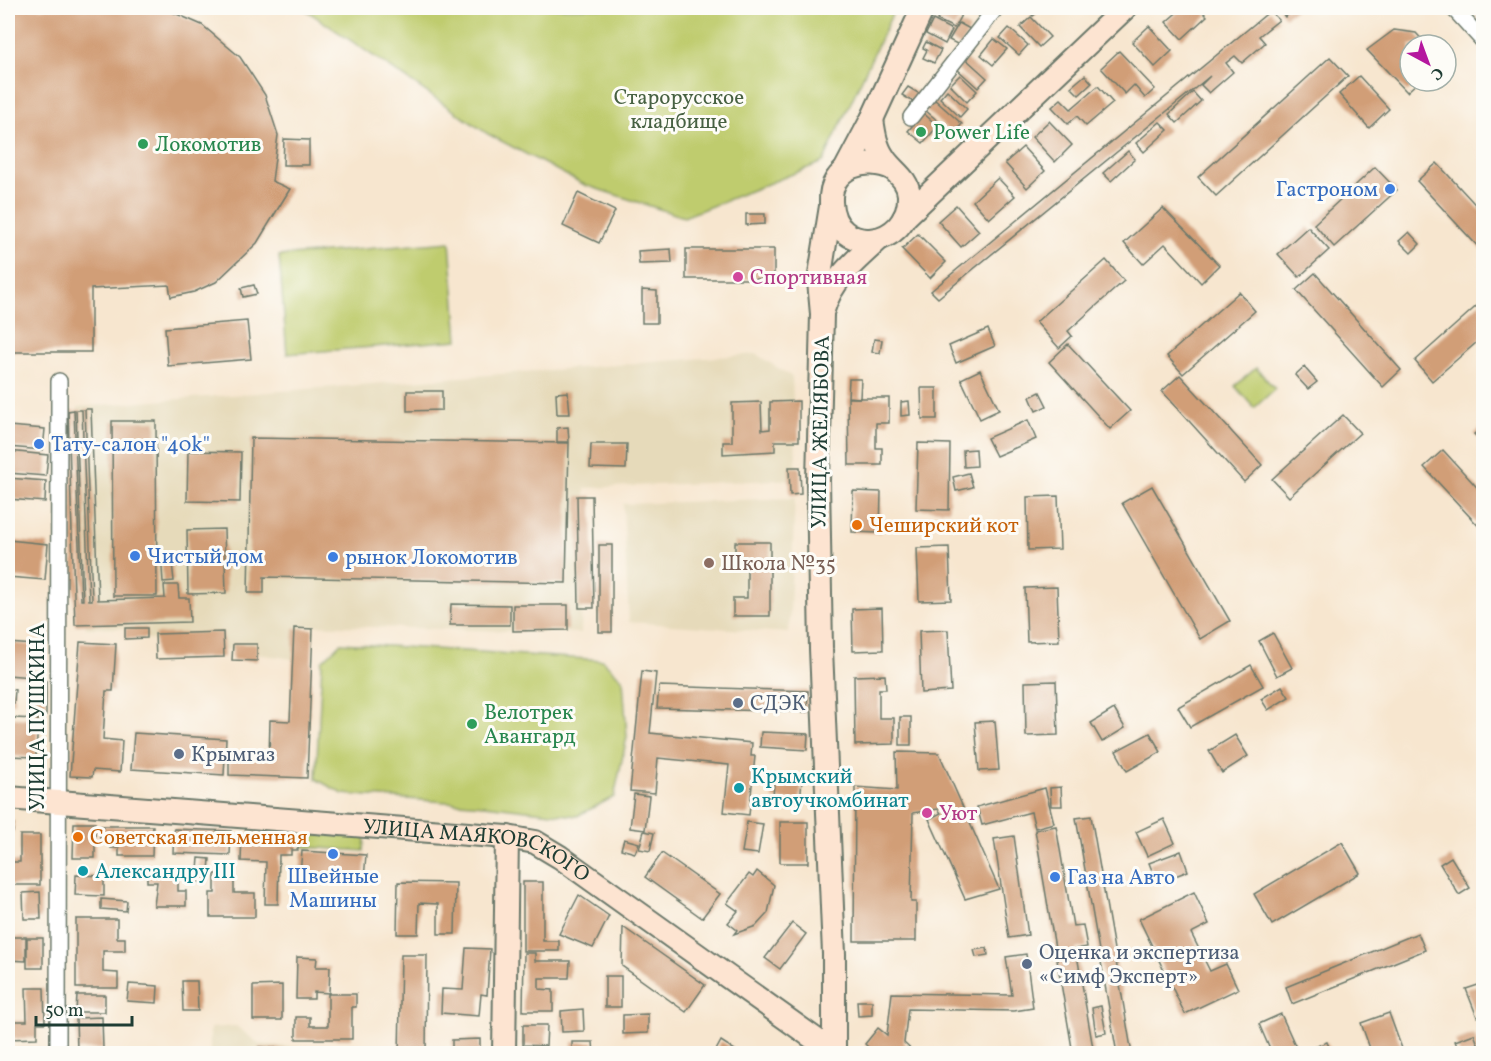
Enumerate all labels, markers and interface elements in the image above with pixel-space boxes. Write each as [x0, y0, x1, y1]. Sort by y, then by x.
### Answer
north arrow [1398, 33, 1458, 93]
text: С [1425, 61, 1448, 84]
park label: Старорусское кладбище [614, 84, 744, 137]
place label: Power Life [933, 119, 1030, 148]
marker: Power Life [914, 125, 928, 139]
place label: Локомотив [155, 131, 262, 160]
marker: Локомотив [136, 137, 150, 151]
place label: Гастроном [1276, 176, 1378, 205]
marker: Гастроном [1383, 182, 1397, 196]
place label: Спортивная [750, 264, 867, 293]
marker: Спортивная [731, 270, 745, 284]
street label: УЛИЦА ЖЕЛЯБОВА [805, 335, 838, 529]
place label: Тату-салон "40k" [51, 431, 210, 460]
marker: Тату-салон "40k" [32, 437, 46, 451]
place label: Чеширский кот [869, 512, 1019, 541]
marker: Чеширский кот [850, 518, 864, 532]
place label: Чистый дом [147, 543, 263, 572]
place label: рынок Локомотив [345, 544, 518, 573]
marker: Чистый дом [128, 549, 142, 563]
marker: рынок Локомотив [326, 550, 340, 564]
place label: Школа №35 [721, 550, 836, 579]
marker: Школа №35 [702, 556, 716, 570]
street label: УЛИЦА ПУШКИНА [24, 623, 53, 811]
place label: СДЭК [750, 690, 806, 719]
marker: СДЭК [731, 696, 745, 710]
place label: Велотрек Авангард [484, 699, 576, 752]
marker: Велотрек Авангард [465, 717, 479, 731]
place label: Крымгаз [191, 741, 275, 770]
marker: Крымгаз [172, 747, 186, 761]
place label: Крымский автоучкомбинат [751, 763, 909, 816]
marker: Крымский автоучкомбинат [732, 781, 746, 795]
place label: Уют [939, 800, 978, 829]
marker: Уют [920, 806, 934, 820]
street label: УЛИЦА МАЯКОВСКОГО [361, 813, 595, 890]
place label: Советская пельменная [90, 824, 308, 853]
marker: Советская пельменная [71, 830, 85, 844]
marker: Швейные Машины [326, 847, 340, 861]
place label: Александру III [95, 858, 236, 887]
place label: Швейные Машины [287, 863, 379, 916]
marker: Александру III [76, 864, 90, 878]
place label: Газ на Авто [1067, 864, 1175, 893]
marker: Газ на Авто [1048, 870, 1062, 884]
place label: Оценка и экспертиза «Симф Эксперт» [1039, 939, 1240, 992]
marker: Оценка и экспертиза «Симф Эксперт» [1020, 957, 1034, 971]
scale bar [36, 989, 132, 1027]
text: 50 m [45, 999, 84, 1024]

